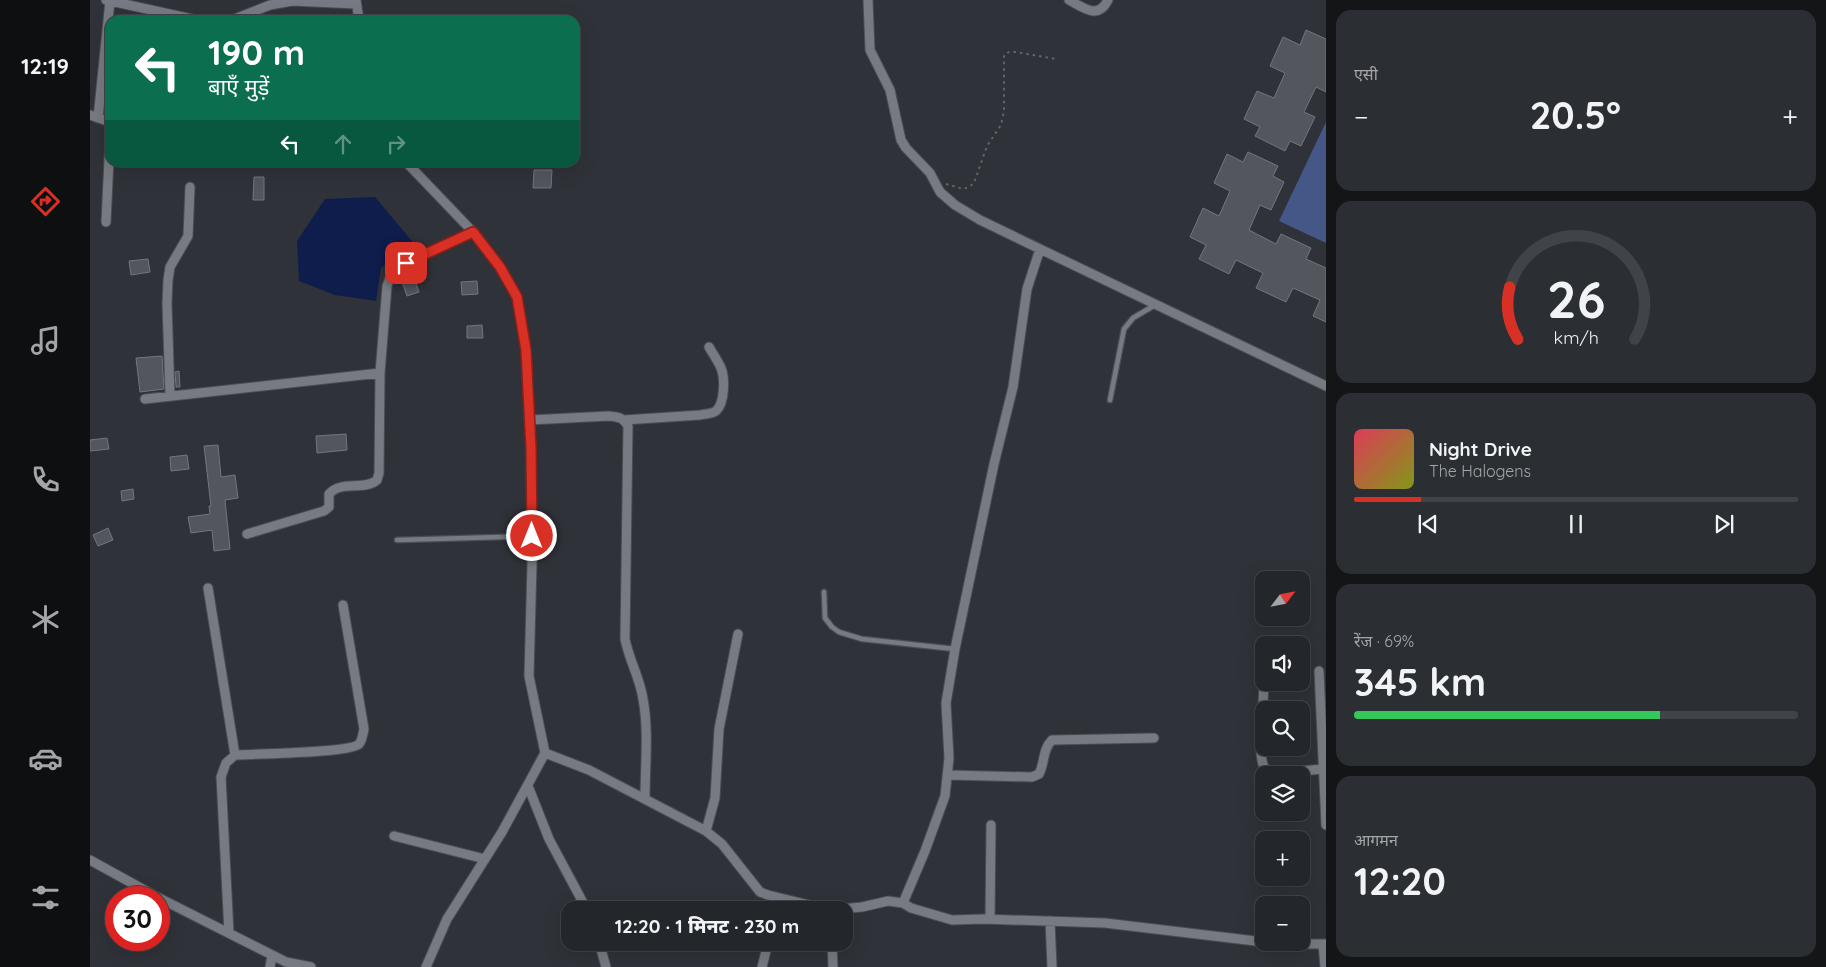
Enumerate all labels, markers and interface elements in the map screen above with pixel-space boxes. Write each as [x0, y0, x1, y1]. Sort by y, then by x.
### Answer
text: 190 m [208, 30, 305, 74]
icon: left [125, 35, 190, 100]
text: 12:19 [21, 52, 69, 80]
text: एसी [1354, 64, 1378, 84]
text: बाएँ मुड़ें [208, 73, 269, 101]
text: 20.5° [1530, 91, 1621, 139]
text: − [1354, 99, 1369, 134]
text: + [1782, 99, 1798, 134]
icon: left [276, 130, 304, 158]
icon: ahead [329, 130, 357, 158]
icon: right [382, 130, 410, 158]
icon: directions [28, 184, 63, 219]
pin [385, 242, 427, 284]
icon: arrive [392, 249, 420, 277]
text: 26 [1547, 266, 1605, 331]
icon: music [28, 323, 63, 358]
text: km/h [1553, 326, 1599, 348]
text: Night Drive [1429, 437, 1532, 461]
text: The Halogens [1429, 461, 1531, 481]
icon: phone [28, 462, 63, 497]
position arrow [505, 509, 557, 561]
icon: previous [1414, 510, 1442, 538]
icon: pause [1562, 510, 1590, 538]
icon: next [1710, 510, 1738, 538]
north arrow [1255, 571, 1310, 626]
map controls [1255, 571, 1310, 951]
icon: climate [28, 602, 63, 637]
text: रेंज · 69% [1354, 631, 1414, 651]
button: sound [1255, 636, 1310, 691]
text: 345 km [1354, 658, 1486, 706]
button: search [1255, 701, 1310, 756]
icon: car [28, 741, 63, 776]
button: layers [1255, 766, 1310, 821]
text: आगमन [1354, 830, 1398, 850]
button: + [1255, 831, 1310, 886]
text: 12:20 [1354, 857, 1446, 905]
icon: filters [28, 880, 63, 915]
speed limit sign: 30 [105, 886, 170, 951]
button: − [1255, 896, 1310, 951]
text: 12:20 · 1 मिनट · 230 m [615, 914, 799, 938]

